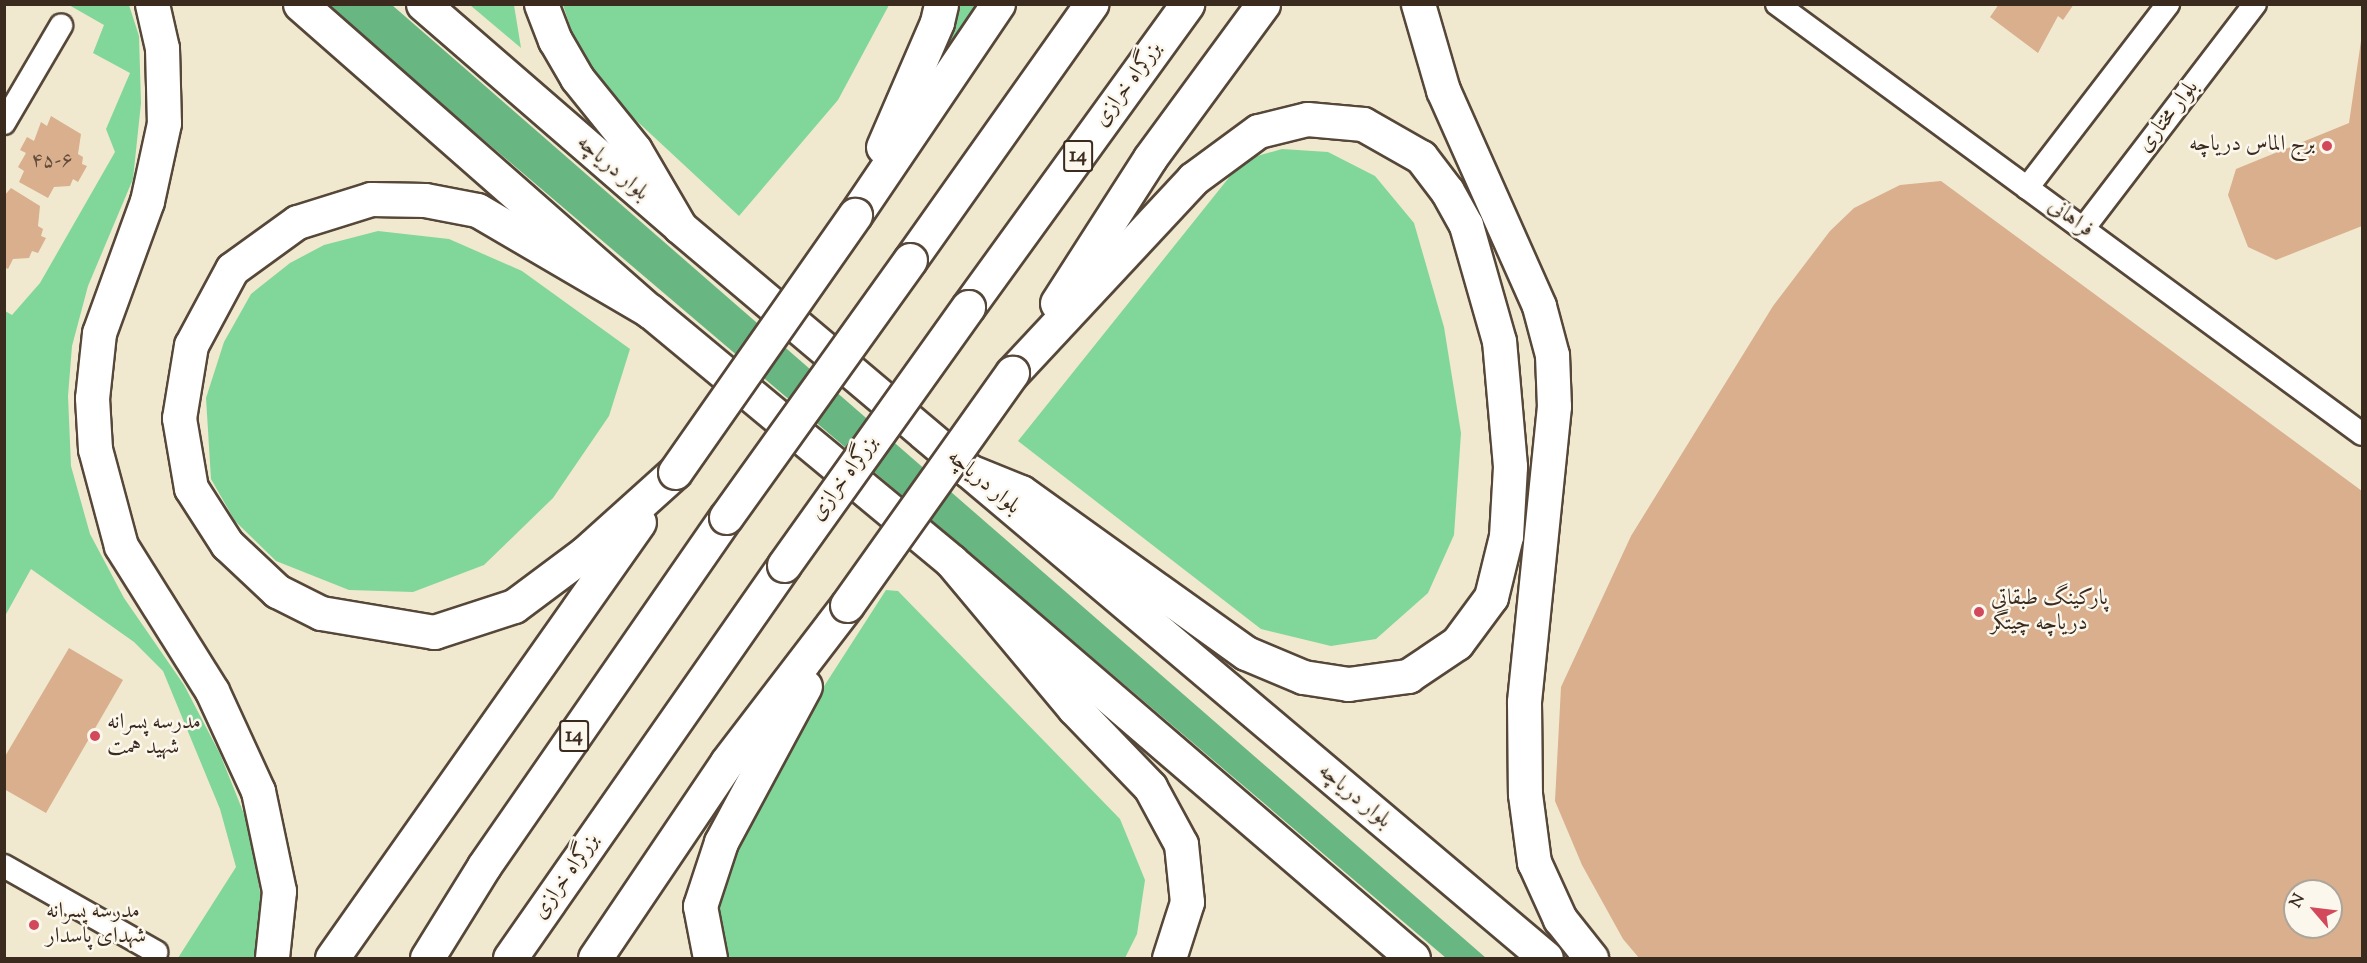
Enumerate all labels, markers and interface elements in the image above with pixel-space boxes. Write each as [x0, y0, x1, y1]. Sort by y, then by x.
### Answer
street label: بزرگراه خرازی [1089, 37, 1169, 133]
street label: بلوار مختاری [2133, 76, 2205, 158]
street label: بلوار دریاچه [570, 130, 654, 208]
place label: برج الماس دریاچه [2189, 133, 2315, 159]
road number: 14 [1063, 138, 1093, 174]
marker: برج الماس دریاچه [2320, 139, 2334, 153]
house number: ۴۵-۶ [31, 149, 73, 173]
street label: فراهانی [2042, 194, 2098, 244]
street label: بزرگراه خرازی [805, 431, 885, 527]
street label: بلوار دریاچه [941, 445, 1025, 521]
place label: پارکینگ طبقاتی دریاچه چیتگر [1991, 586, 2108, 638]
marker: پارکینگ طبقاتی دریاچه چیتگر [1972, 605, 1986, 619]
place label: مدرسه پسرانه شهید همت [107, 710, 201, 762]
road number: 14 [559, 718, 589, 754]
marker: مدرسه پسرانه شهید همت [88, 729, 102, 743]
street label: بلوار دریاچه [1312, 759, 1396, 835]
street label: بزرگراه خرازی [528, 829, 606, 925]
north arrow [2283, 879, 2343, 939]
text: N [2285, 890, 2312, 912]
place label: مدرسه پسرانه شهدای پاسدار [46, 899, 146, 950]
marker: مدرسه پسرانه شهدای پاسدار [27, 918, 41, 932]

